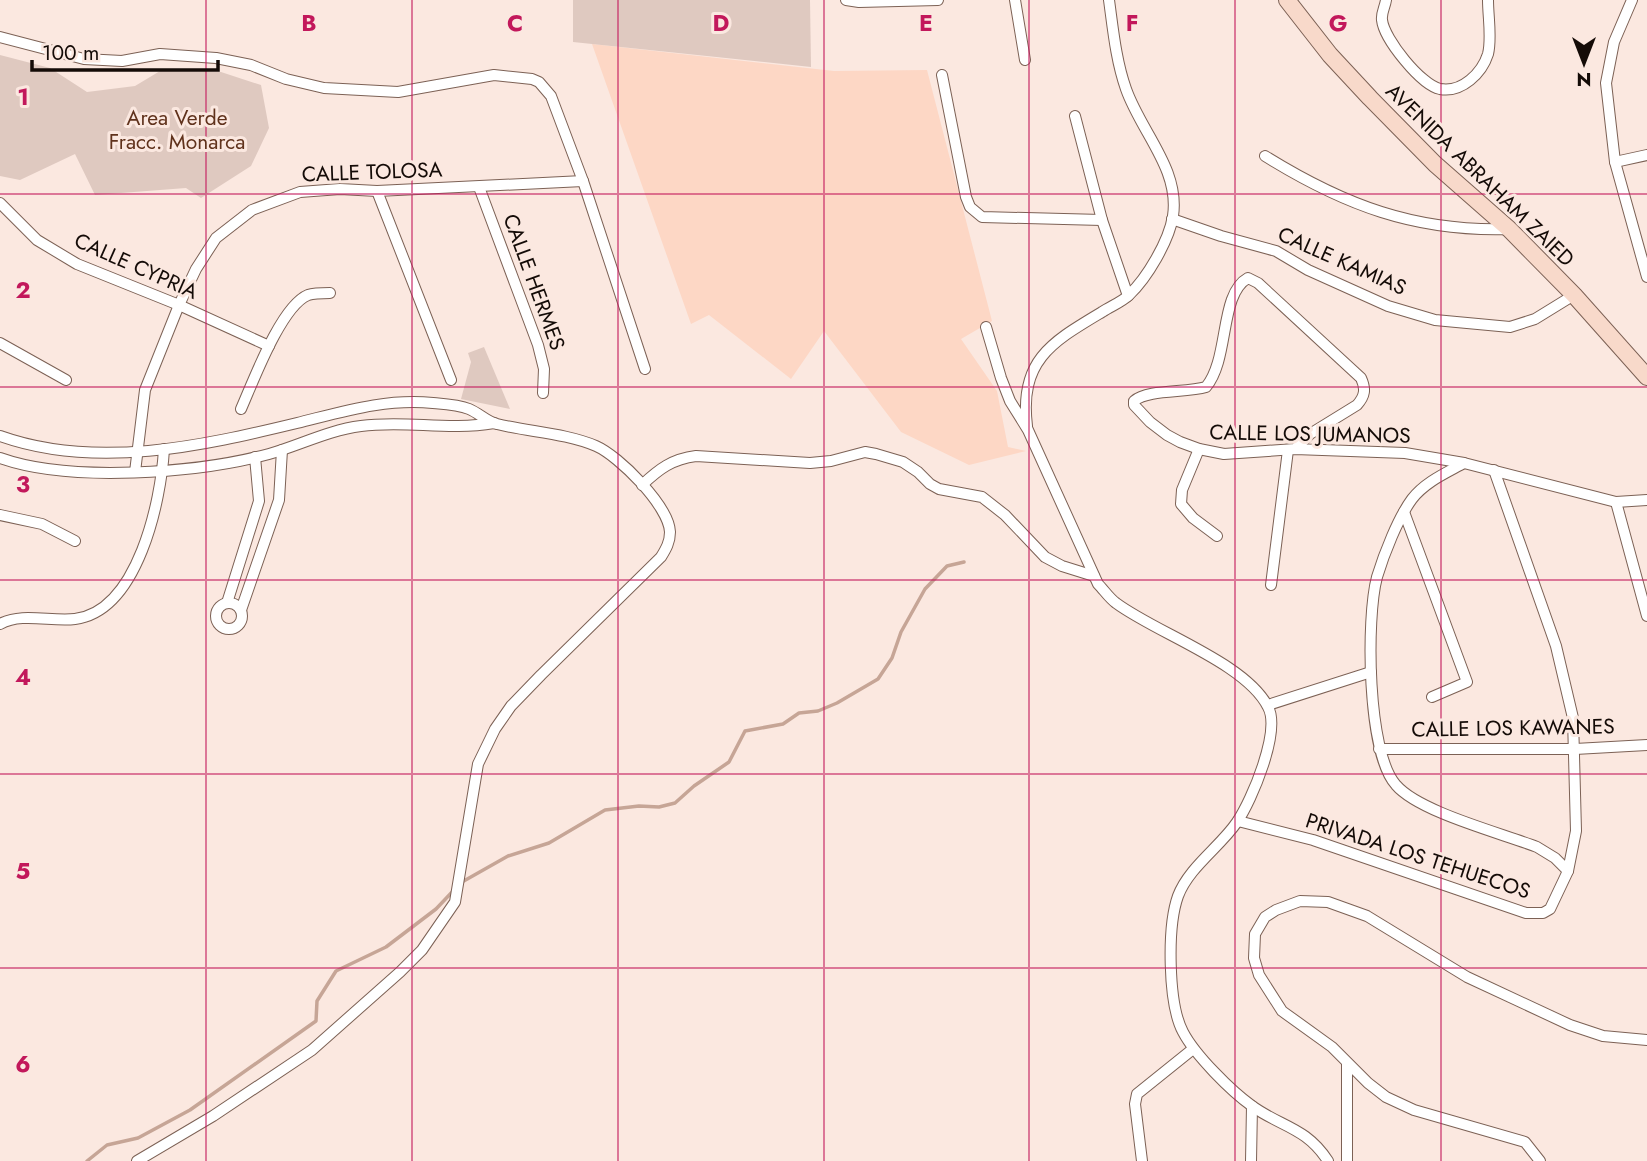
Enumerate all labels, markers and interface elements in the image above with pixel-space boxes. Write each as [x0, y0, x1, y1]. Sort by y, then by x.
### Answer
text: B [301, 6, 317, 40]
text: C [507, 6, 523, 40]
text: D [713, 6, 730, 40]
text: E [919, 6, 933, 40]
text: F [1126, 6, 1138, 40]
text: G [1329, 6, 1347, 40]
scale bar [32, 28, 217, 72]
north arrow [1549, 28, 1619, 98]
text: 100 m [42, 38, 99, 68]
text: N [1576, 66, 1592, 93]
street label: AVENIDA ABRAHAM ZAIED [1379, 77, 1581, 273]
text: 1 [17, 80, 29, 114]
park label: Area Verde Fracc. Monarca [109, 103, 245, 157]
street label: CALLE TOLOSA [301, 155, 443, 189]
street label: CALLE HERMES [495, 210, 573, 354]
street label: CALLE KAMIAS [1273, 219, 1411, 303]
street label: CALLE CYPRIA [69, 225, 203, 307]
text: 2 [15, 273, 31, 307]
street label: CALLE LOS JUMANOS [1209, 417, 1411, 451]
text: 3 [16, 467, 30, 501]
text: 4 [15, 660, 31, 694]
street label: CALLE LOS KAWANES [1411, 711, 1615, 745]
street label: PRIVADA LOS TEHUECOS [1302, 805, 1534, 907]
text: 5 [16, 854, 30, 888]
text: 6 [15, 1047, 31, 1081]

